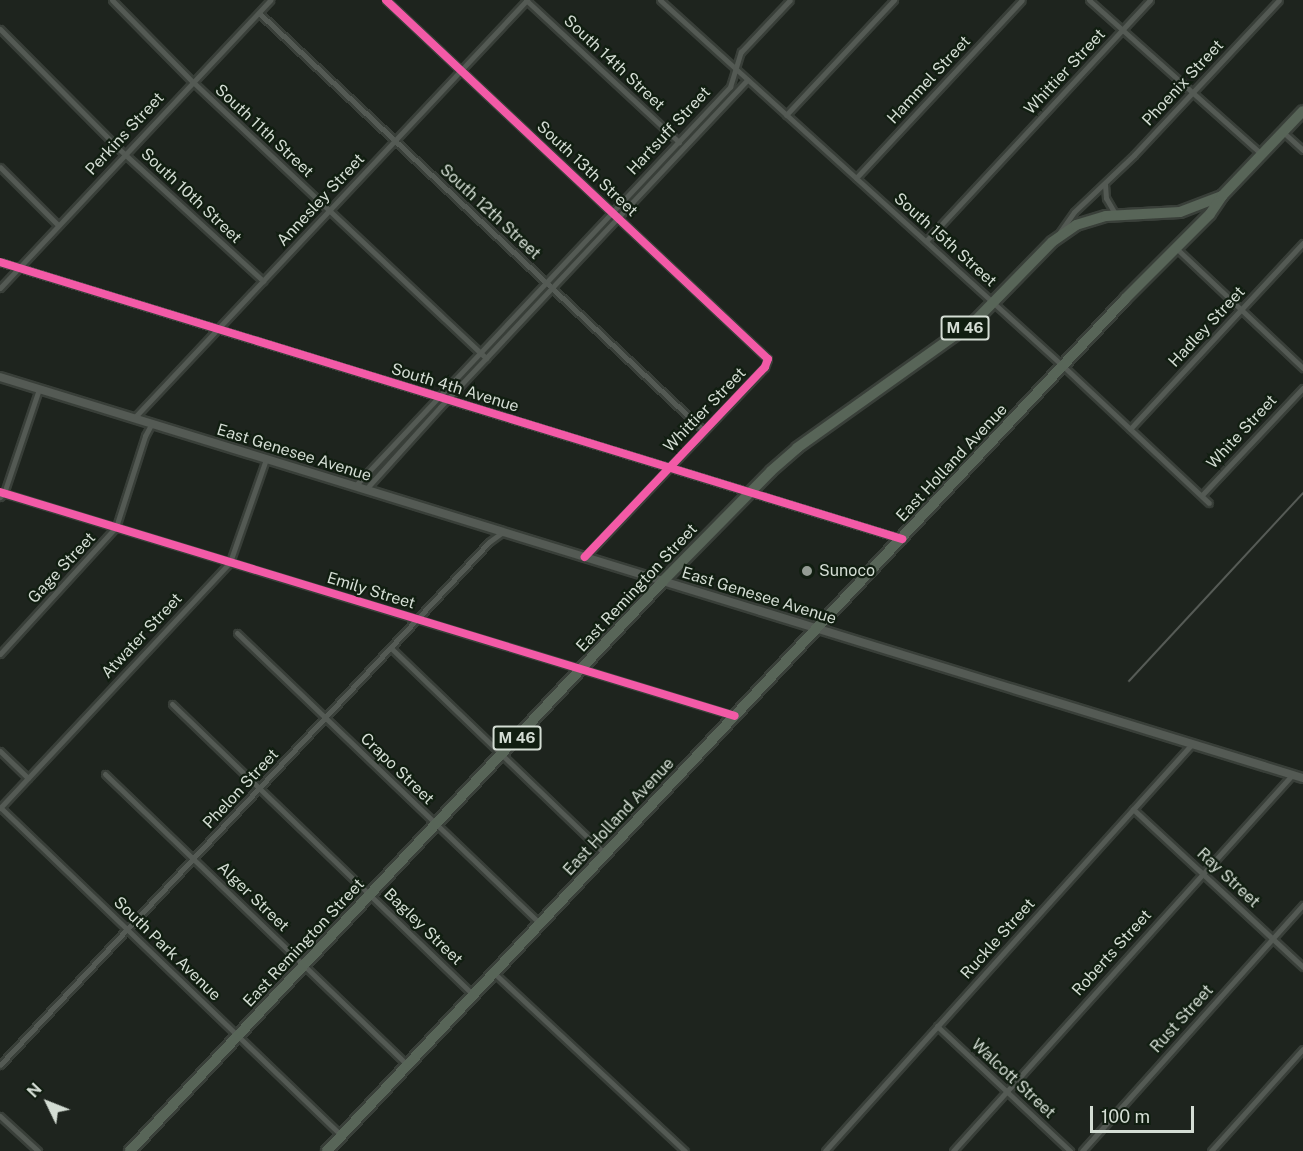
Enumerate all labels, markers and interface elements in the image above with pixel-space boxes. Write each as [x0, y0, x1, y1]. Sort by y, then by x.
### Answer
street label: South 14th Street [560, 11, 668, 115]
street label: Whittier Street [1020, 25, 1110, 119]
street label: Hammel Street [883, 32, 975, 128]
street label: Phoenix Street [1138, 36, 1228, 130]
street label: South 11th Street [211, 81, 317, 181]
street label: Hartsuff Street [623, 83, 715, 179]
street label: Perkins Street [82, 89, 168, 179]
street label: South 13th Street [533, 117, 641, 221]
street label: South 10th Street [137, 144, 245, 248]
street label: Annesley Street [273, 150, 369, 250]
street label: South 12th Street [436, 160, 544, 264]
street label: South 15th Street [890, 189, 1000, 291]
street label: Hadley Street [1165, 283, 1249, 371]
road number: M 46 [940, 316, 990, 340]
street label: South 4th Avenue [389, 359, 521, 417]
street label: Whittier Street [660, 364, 750, 456]
street label: White Street [1203, 391, 1281, 473]
street label: East Holland Avenue [893, 400, 1011, 526]
street label: East Genesee Avenue [214, 420, 374, 486]
street label: East Remington Street [573, 520, 701, 656]
street label: Gage Street [24, 529, 100, 607]
place label: Sunoco [819, 561, 875, 581]
street label: East Genesee Avenue [679, 563, 839, 629]
marker: Sunoco [800, 564, 814, 578]
street label: Emily Street [325, 568, 417, 614]
street label: Atwater Street [98, 589, 186, 683]
road number: M 46 [492, 726, 542, 750]
street label: Crapo Street [356, 729, 438, 809]
street label: Phelon Street [199, 745, 283, 833]
street label: East Holland Avenue [560, 754, 678, 880]
street label: Ray Street [1193, 844, 1263, 912]
street label: Alger Street [213, 858, 293, 936]
street label: East Remington Street [240, 875, 368, 1011]
street label: Bagley Street [380, 885, 466, 969]
street label: South Park Avenue [110, 893, 224, 1005]
street label: Ruckle Street [957, 895, 1039, 983]
street label: Roberts Street [1068, 906, 1156, 1000]
street label: Rust Street [1147, 981, 1217, 1057]
street label: Walcott Street [967, 1035, 1059, 1123]
north arrow [18, 1073, 78, 1133]
text: N [23, 1079, 46, 1101]
scale bar [1093, 1094, 1196, 1132]
text: 100 m [1101, 1106, 1150, 1127]

